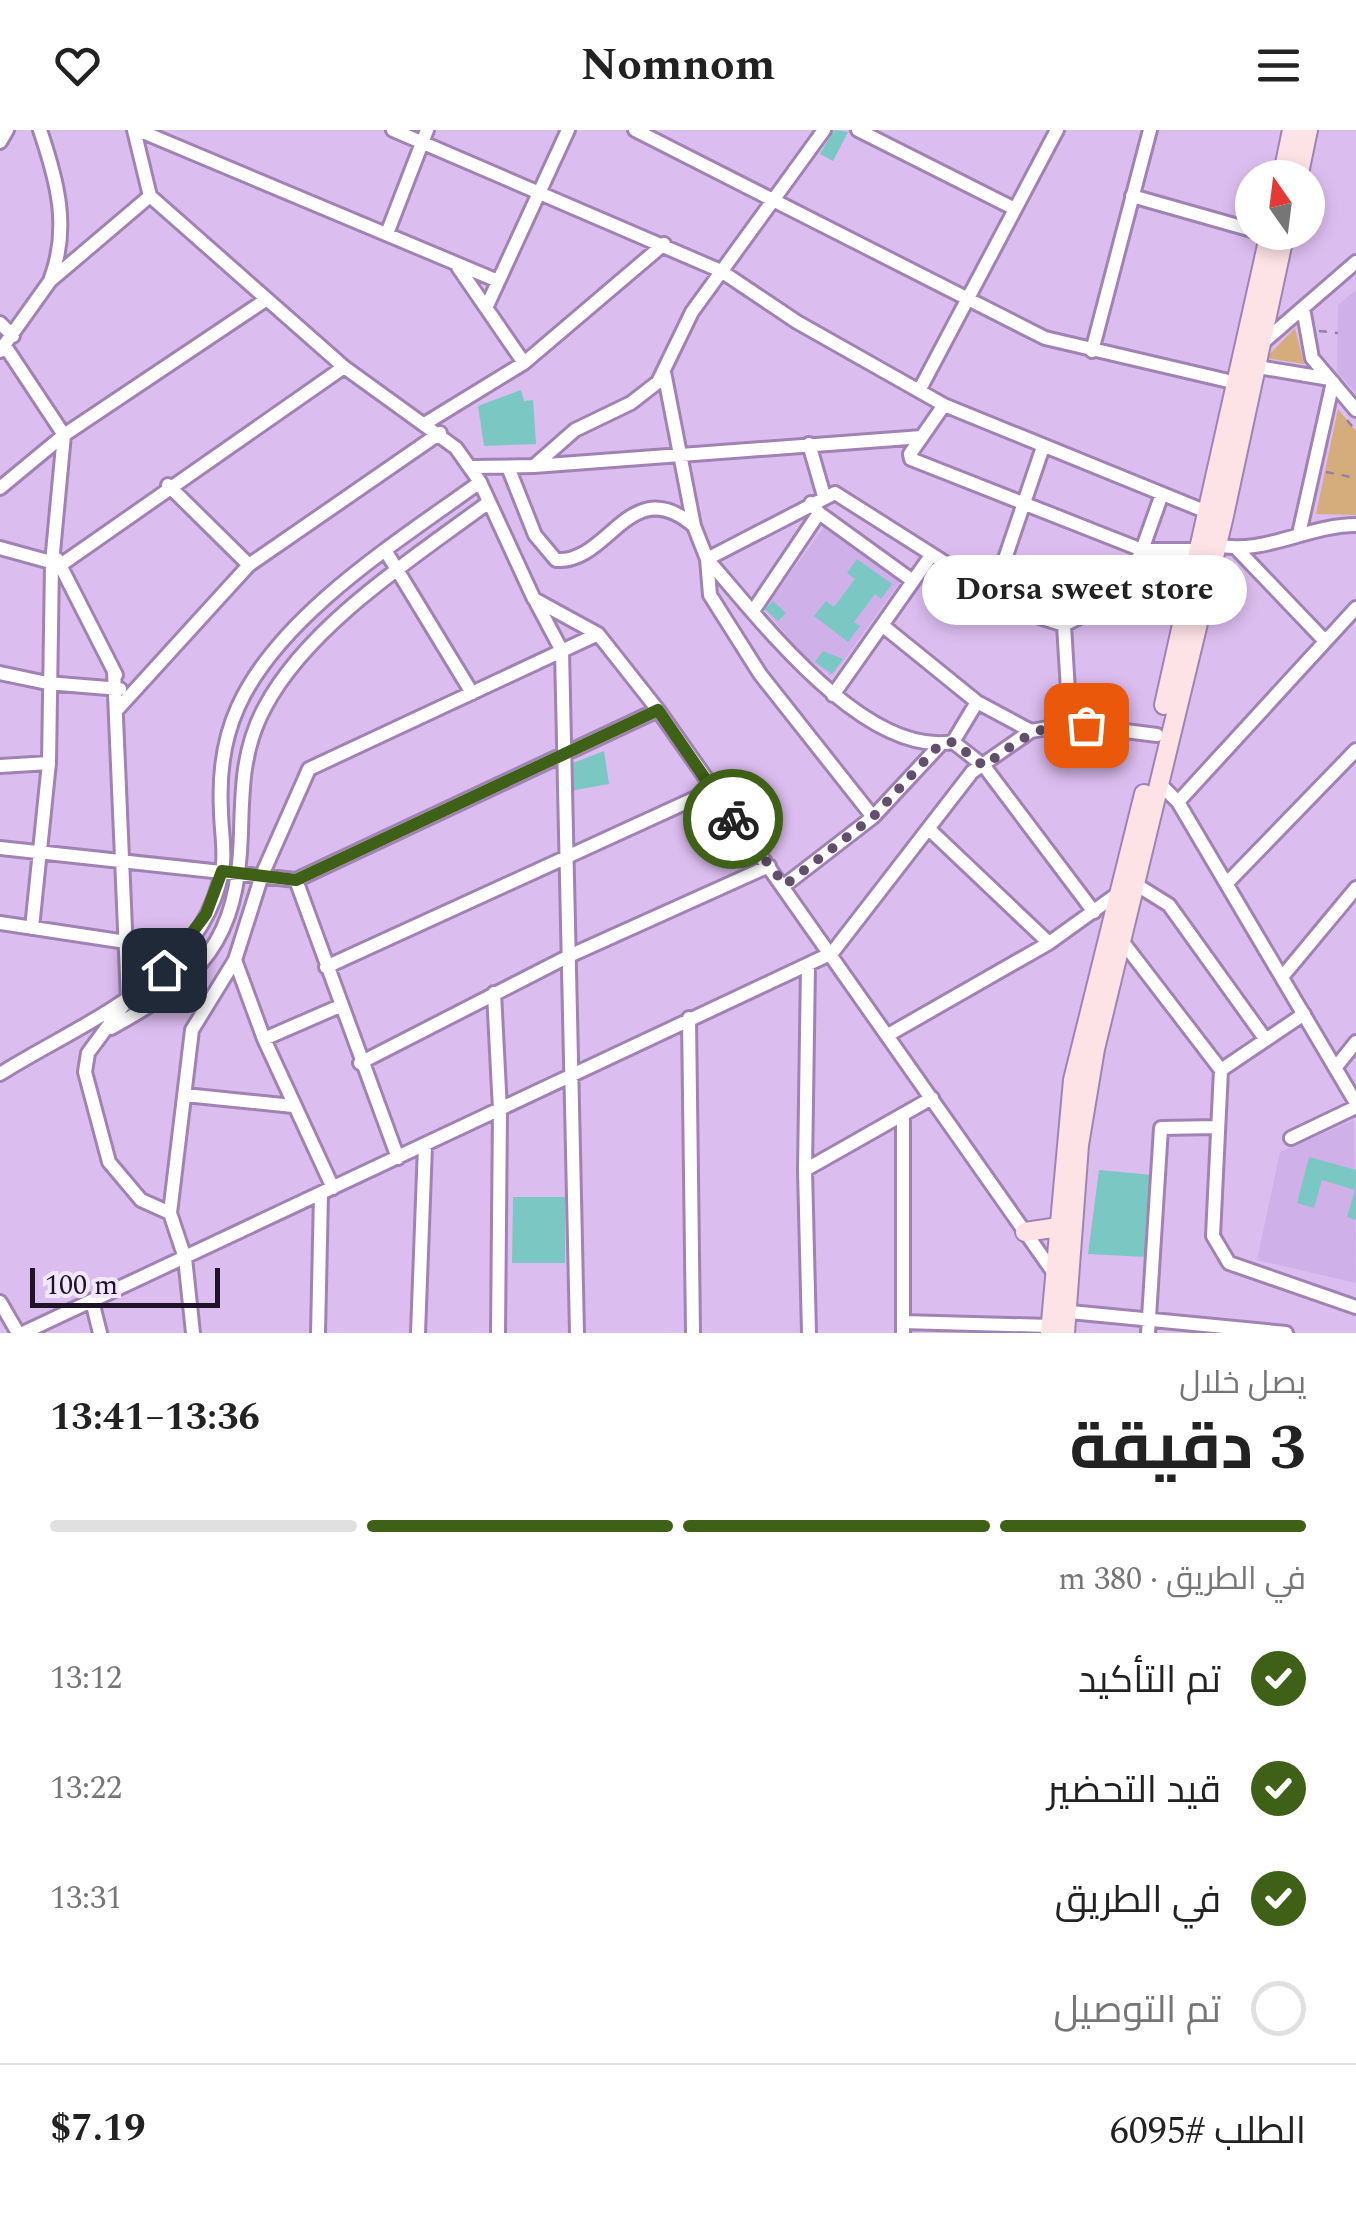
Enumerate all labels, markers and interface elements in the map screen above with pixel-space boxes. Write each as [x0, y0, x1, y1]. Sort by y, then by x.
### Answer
text: Nomnom [581, 31, 775, 100]
icon: heart [50, 38, 105, 93]
icon: menu [1251, 38, 1306, 93]
north arrow [1235, 160, 1325, 250]
map controls [1235, 160, 1325, 250]
callout: Dorsa sweet store [924, 555, 1248, 625]
text: Dorsa sweet store [955, 565, 1214, 614]
pin [1044, 683, 1129, 768]
icon: bag [1059, 698, 1114, 753]
courier [683, 769, 783, 869]
icon: bike [706, 792, 761, 847]
pin [122, 928, 207, 1013]
icon: home [137, 943, 192, 998]
scale bar [30, 1263, 220, 1308]
text: 100 m [45, 1264, 118, 1307]
text: يصل خلال [1179, 1359, 1306, 1408]
text: 13:36–13:41 [50, 1389, 260, 1447]
text: 3 دقيقة [1070, 1399, 1306, 1498]
text: في الطريق · 380 m [1058, 1555, 1306, 1604]
icon: check [1251, 1651, 1306, 1706]
text: تم التأكيد [1078, 1652, 1221, 1710]
text: 13:12 [50, 1654, 122, 1703]
icon: check [1251, 1761, 1306, 1816]
text: قيد التحضير [1047, 1762, 1221, 1820]
text: 13:22 [50, 1764, 122, 1813]
icon: check [1251, 1871, 1306, 1926]
text: في الطريق [1055, 1872, 1221, 1930]
text: 13:31 [50, 1874, 122, 1923]
text: تم التوصيل [1054, 1982, 1221, 2040]
text: $7.19 [50, 2100, 145, 2158]
text: الطلب #6095 [1110, 2103, 1306, 2161]

